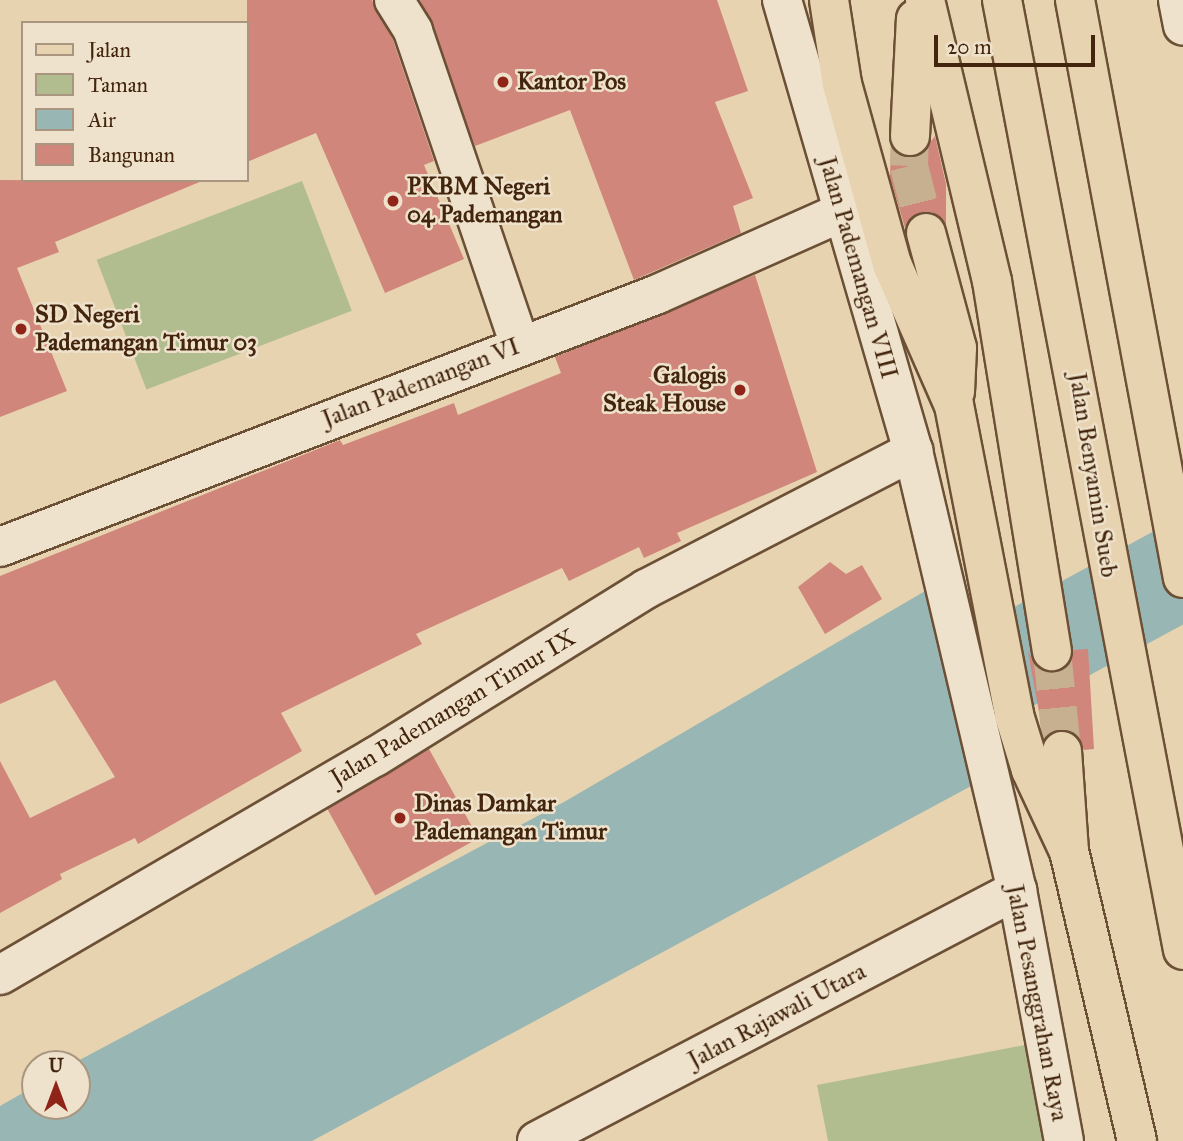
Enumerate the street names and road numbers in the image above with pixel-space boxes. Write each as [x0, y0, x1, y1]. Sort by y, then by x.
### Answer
street label: Jalan Pademangan VIII [812, 154, 904, 382]
street label: Jalan Pademangan VI [318, 332, 524, 434]
street label: Jalan Benyamin Sueb [1063, 371, 1123, 579]
street label: Jalan Pademangan Timur IX [325, 623, 581, 793]
street label: Jalan Pesanggrahan Raya [1000, 882, 1074, 1124]
street label: Jalan Rajawali Utara [683, 957, 871, 1075]

